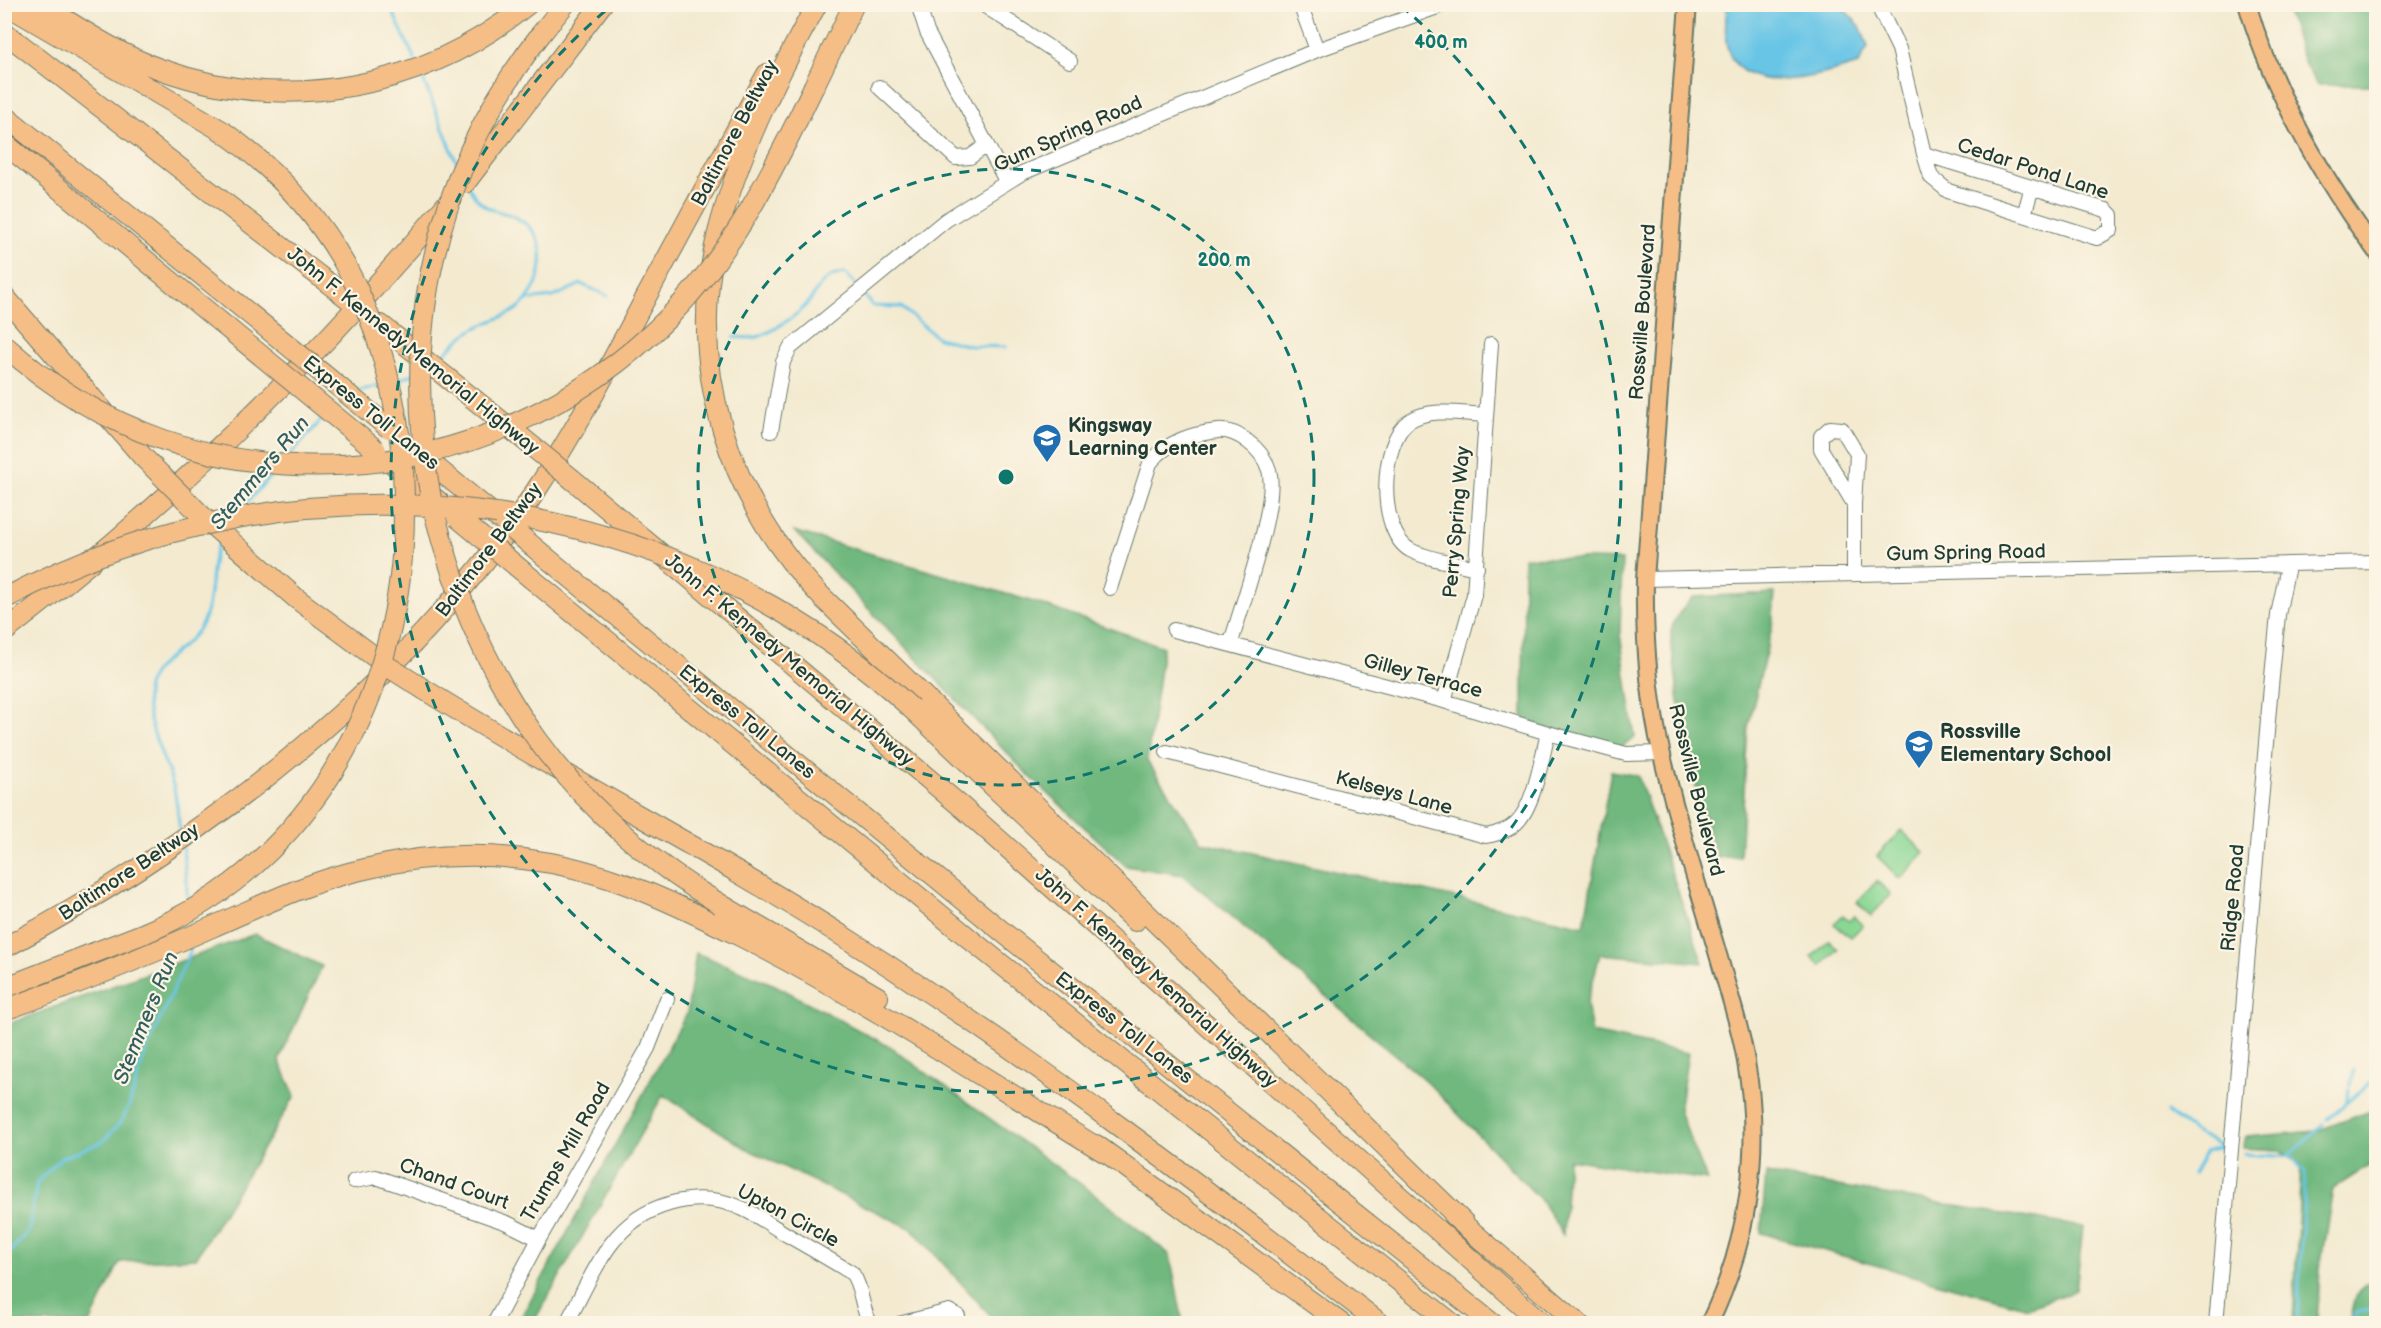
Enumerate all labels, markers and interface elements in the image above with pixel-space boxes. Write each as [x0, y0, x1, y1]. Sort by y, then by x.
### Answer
text: 400 m [1414, 32, 1468, 53]
street label: Baltimore Beltway [686, 56, 784, 210]
street label: Gum Spring Road [990, 91, 1146, 177]
street label: Cedar Pond Lane [1954, 133, 2112, 205]
street label: Rossville Boulevard [1625, 223, 1661, 401]
street label: John F. Kennedy Memorial Highway [282, 242, 544, 460]
text: 200 m [1197, 250, 1251, 271]
street label: Express Toll Lanes [298, 351, 444, 475]
water label: Stemmers Run [205, 411, 315, 535]
place label: Kingsway Learning Center [1068, 414, 1218, 461]
school or university icon: Kingsway Learning Center [1031, 422, 1063, 464]
street label: Perry Spring Way [1438, 445, 1476, 599]
centre of rings [996, 467, 1016, 487]
street label: Baltimore Beltway [431, 478, 547, 622]
street label: Gum Spring Road [1886, 540, 2046, 566]
street label: John F. Kennedy Memorial Highway [660, 549, 918, 771]
street label: Gilley Terrace [1361, 649, 1485, 703]
street label: Express Toll Lanes [674, 660, 820, 784]
street label: Rossville Boulevard [1663, 701, 1729, 879]
place label: Rossville Elementary School [1940, 720, 2111, 767]
school or university icon: Rossville Elementary School [1903, 728, 1935, 770]
street label: Kelseys Lane [1333, 766, 1455, 820]
street label: Baltimore Beltway [54, 818, 204, 926]
street label: Ridge Road [2216, 843, 2250, 953]
street label: John F. Kennedy Memorial Highway [1030, 863, 1282, 1093]
water label: Stemmers Run [108, 948, 184, 1088]
street label: Express Toll Lanes [1050, 967, 1198, 1089]
street label: Trumps Mill Road [516, 1078, 616, 1226]
street label: Chand Court [396, 1153, 512, 1215]
street label: Upton Circle [733, 1179, 843, 1253]

